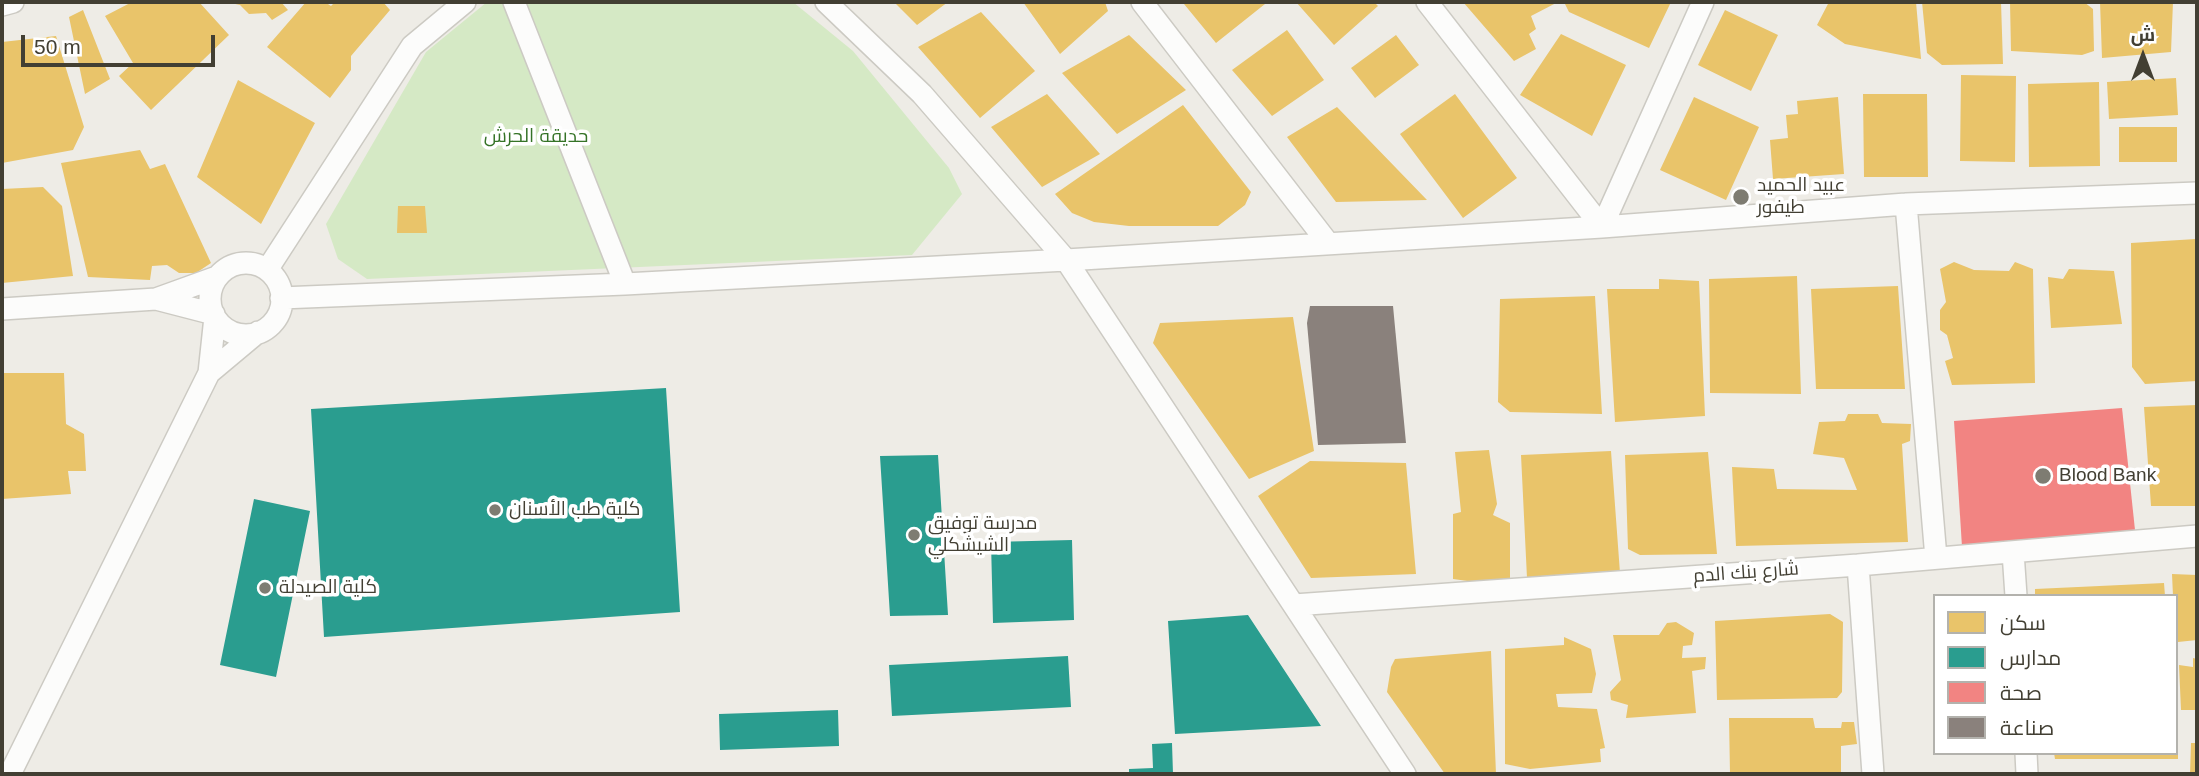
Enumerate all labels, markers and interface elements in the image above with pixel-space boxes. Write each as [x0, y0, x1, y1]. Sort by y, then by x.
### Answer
scale bar [24, 21, 219, 65]
north arrow [2108, 21, 2178, 91]
text: ش [2131, 24, 2155, 45]
text: 50 m [34, 35, 81, 58]
park label: حديقة الحرش [484, 126, 588, 148]
place label: عبيد الحميد طيفور [1757, 175, 1845, 219]
marker: عبيد الحميد طيفور [1731, 187, 1751, 207]
place label: Blood Bank [2059, 465, 2156, 487]
marker: Blood Bank [2033, 466, 2053, 486]
place label: كلية طب الأسنان [509, 499, 640, 521]
marker: كلية طب الأسنان [487, 502, 503, 518]
place label: مدرسة توفيق الشيشكلي [928, 513, 1038, 557]
marker: مدرسة توفيق الشيشكلي [906, 527, 922, 543]
street label: شارع بنك الدم [1692, 558, 1800, 588]
place label: كلية الصيدلة [279, 577, 377, 599]
marker: كلية الصيدلة [257, 580, 273, 596]
legend [1933, 594, 2178, 755]
text: سكن [2000, 611, 2046, 634]
text: مدارس [2000, 646, 2061, 669]
text: صحة [2000, 681, 2042, 704]
text: صناعة [2000, 716, 2054, 739]

